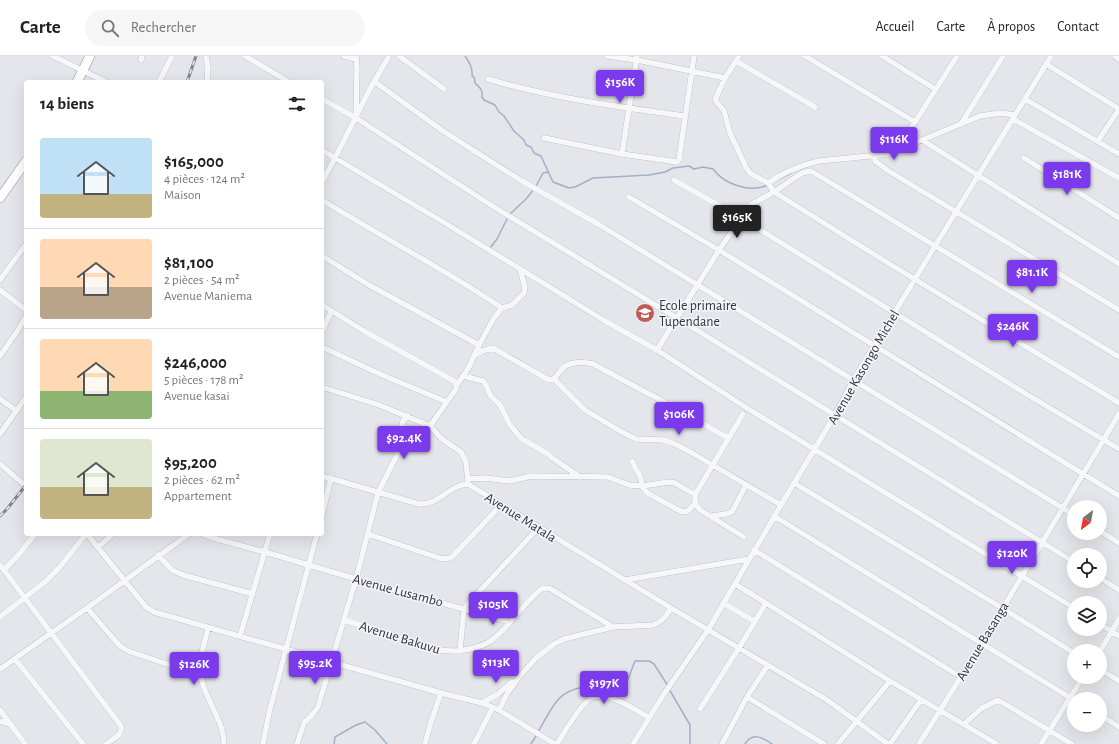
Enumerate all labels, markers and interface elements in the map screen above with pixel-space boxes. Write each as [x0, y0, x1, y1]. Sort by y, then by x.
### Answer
search box [85, 10, 365, 46]
icon: search [99, 17, 121, 39]
text: Carte [20, 18, 61, 37]
text: Rechercher [131, 20, 196, 35]
text: Accueil [875, 20, 914, 34]
text: Carte [936, 20, 965, 34]
text: À propos [987, 20, 1035, 34]
text: Contact [1057, 20, 1099, 34]
pin: $156K [592, 70, 648, 104]
text: $156K [605, 76, 635, 89]
icon: filters [286, 93, 308, 115]
text: 14 biens [40, 95, 94, 112]
pin: $116K [866, 127, 922, 161]
text: $116K [879, 133, 909, 146]
text: $165,000 [164, 153, 224, 170]
icon: home [72, 154, 120, 202]
pin: $181K [1039, 162, 1095, 196]
text: $181K [1052, 168, 1082, 181]
text: 4 pièces · 124 m² [164, 173, 245, 186]
text: Maison [164, 189, 201, 202]
pin: $165K [709, 205, 765, 239]
text: $165K [722, 211, 752, 224]
text: $81,100 [164, 254, 214, 271]
icon: home [72, 255, 120, 303]
pin: $81.1K [999, 260, 1065, 294]
text: $81.1K [1016, 266, 1048, 279]
text: 2 pièces · 54 m² [164, 274, 240, 287]
text: Avenue Maniema [164, 290, 252, 303]
place label: Ecole primaire Tupendane [659, 299, 737, 329]
school or university icon: Ecole primaire Tupendane [634, 302, 656, 324]
street label: Avenue Kasongo Michel [825, 308, 902, 427]
pin: $246K [985, 314, 1041, 348]
text: $246K [997, 320, 1029, 333]
text: $246,000 [164, 354, 227, 371]
icon: home [72, 355, 120, 403]
text: 5 pièces · 178 m² [164, 374, 244, 387]
text: Avenue kasai [164, 390, 230, 403]
pin: $106K [651, 402, 707, 436]
text: $106K [663, 408, 695, 421]
pin: $92.4K [371, 426, 437, 460]
text: $92.4K [386, 432, 422, 445]
text: $95,200 [164, 454, 217, 471]
icon: home [72, 455, 120, 503]
text: 2 pièces · 62 m² [164, 474, 240, 487]
text: Appartement [164, 490, 232, 503]
street label: Avenue Matala [482, 490, 559, 546]
north arrow [1067, 500, 1107, 540]
map controls [1067, 500, 1107, 732]
pin: $120K [984, 541, 1040, 575]
text: $120K [996, 547, 1028, 560]
button: locate [1067, 548, 1107, 588]
street label: Avenue Lusambo [351, 572, 445, 610]
pin: $105K [465, 592, 521, 626]
button: layers [1067, 596, 1107, 636]
text: $105K [478, 598, 508, 611]
street label: Avenue Basanga [954, 599, 1012, 683]
street label: Avenue Bakuvu [358, 619, 442, 657]
button: + [1067, 644, 1107, 684]
pin: $113K [468, 650, 524, 684]
pin: $95.2K [282, 651, 348, 685]
pin: $126K [166, 652, 222, 686]
text: $113K [482, 656, 510, 669]
text: $95.2K [298, 657, 332, 670]
text: $126K [179, 658, 209, 671]
pin: $197K [576, 671, 632, 705]
text: $197K [589, 677, 619, 690]
button: − [1067, 692, 1107, 732]

